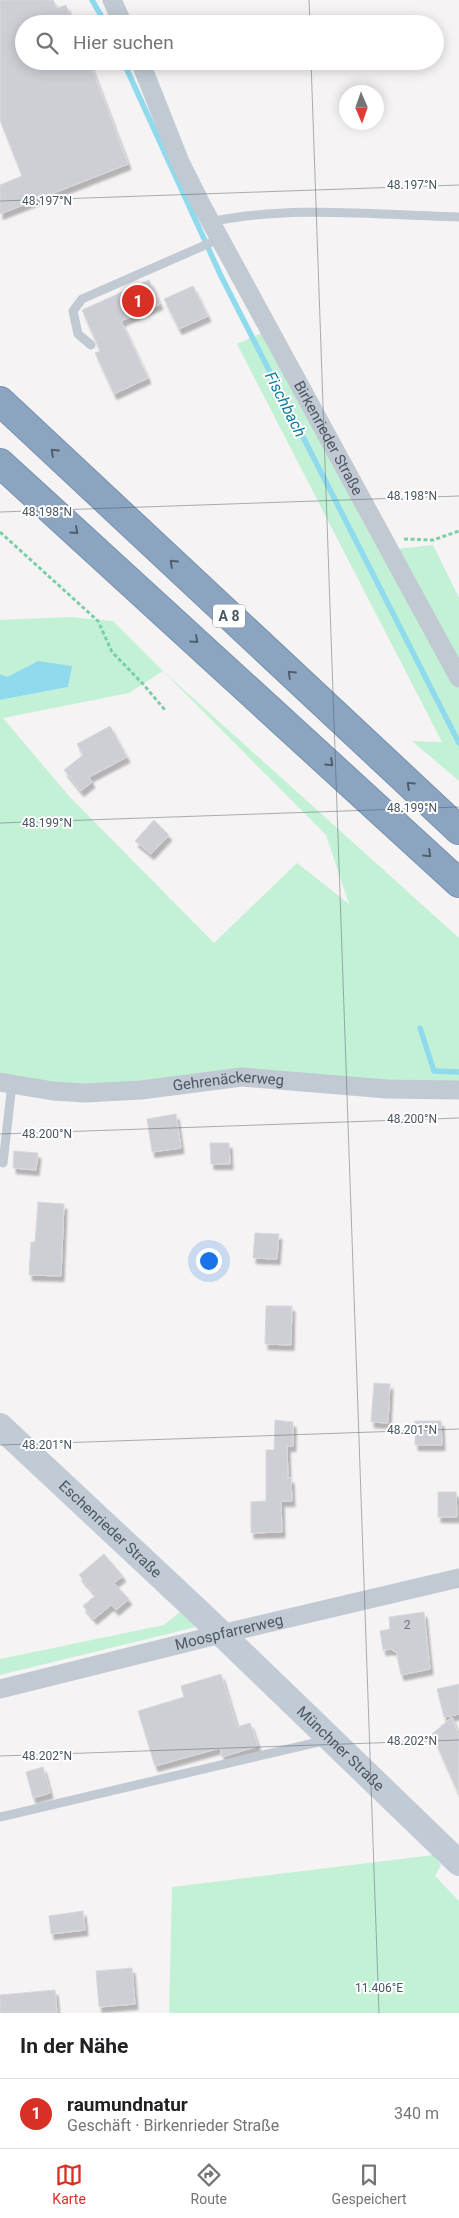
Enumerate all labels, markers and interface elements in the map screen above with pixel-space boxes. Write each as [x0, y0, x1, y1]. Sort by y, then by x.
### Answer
search box [15, 15, 444, 70]
icon: search [33, 29, 61, 57]
text: Hier suchen [73, 31, 174, 54]
north arrow [339, 85, 384, 130]
text: 48.197°N [387, 178, 437, 192]
text: 48.197°N [22, 194, 72, 208]
pin: 1 [122, 282, 154, 320]
water label: Fischbach [261, 368, 310, 440]
street label: Birkenrieder Straße [290, 378, 367, 498]
one-way arrow [51, 449, 60, 458]
text: 48.198°N [387, 489, 437, 503]
text: 48.198°N [22, 505, 72, 519]
one-way arrow [69, 525, 78, 534]
one-way arrow [169, 560, 178, 569]
road number: A 8 [213, 604, 245, 628]
one-way arrow [190, 634, 199, 643]
one-way arrow [288, 671, 297, 680]
one-way arrow [324, 757, 333, 766]
one-way arrow [407, 782, 416, 791]
text: 48.199°N [387, 801, 437, 815]
text: 48.199°N [22, 816, 72, 830]
one-way arrow [422, 848, 431, 857]
street label: Gehrenäckerweg [172, 1068, 285, 1095]
text: 48.200°N [387, 1112, 437, 1126]
text: 48.200°N [22, 1127, 72, 1141]
your location [196, 1248, 222, 1274]
text: 48.201°N [387, 1423, 437, 1437]
text: 48.201°N [22, 1438, 72, 1452]
street label: Eschenrieder Straße [55, 1477, 165, 1582]
street label: Moospfarrerweg [173, 1611, 285, 1654]
house number: 2 [404, 1618, 411, 1632]
street label: Münchner Straße [293, 1702, 388, 1795]
text: 48.202°N [387, 1734, 437, 1748]
text: 48.202°N [22, 1749, 72, 1763]
text: 11.406°E [355, 1981, 403, 1995]
text: In der Nähe [20, 2034, 128, 2058]
text: raumundnatur [67, 2093, 188, 2116]
text: 1 [31, 2104, 41, 2123]
text: 340 m [394, 2104, 439, 2123]
text: Geschäft · Birkenrieder Straße [67, 2116, 279, 2135]
tab: Karte [52, 2161, 86, 2207]
tab: Route [191, 2161, 227, 2207]
tab: Gespeichert [332, 2161, 407, 2207]

